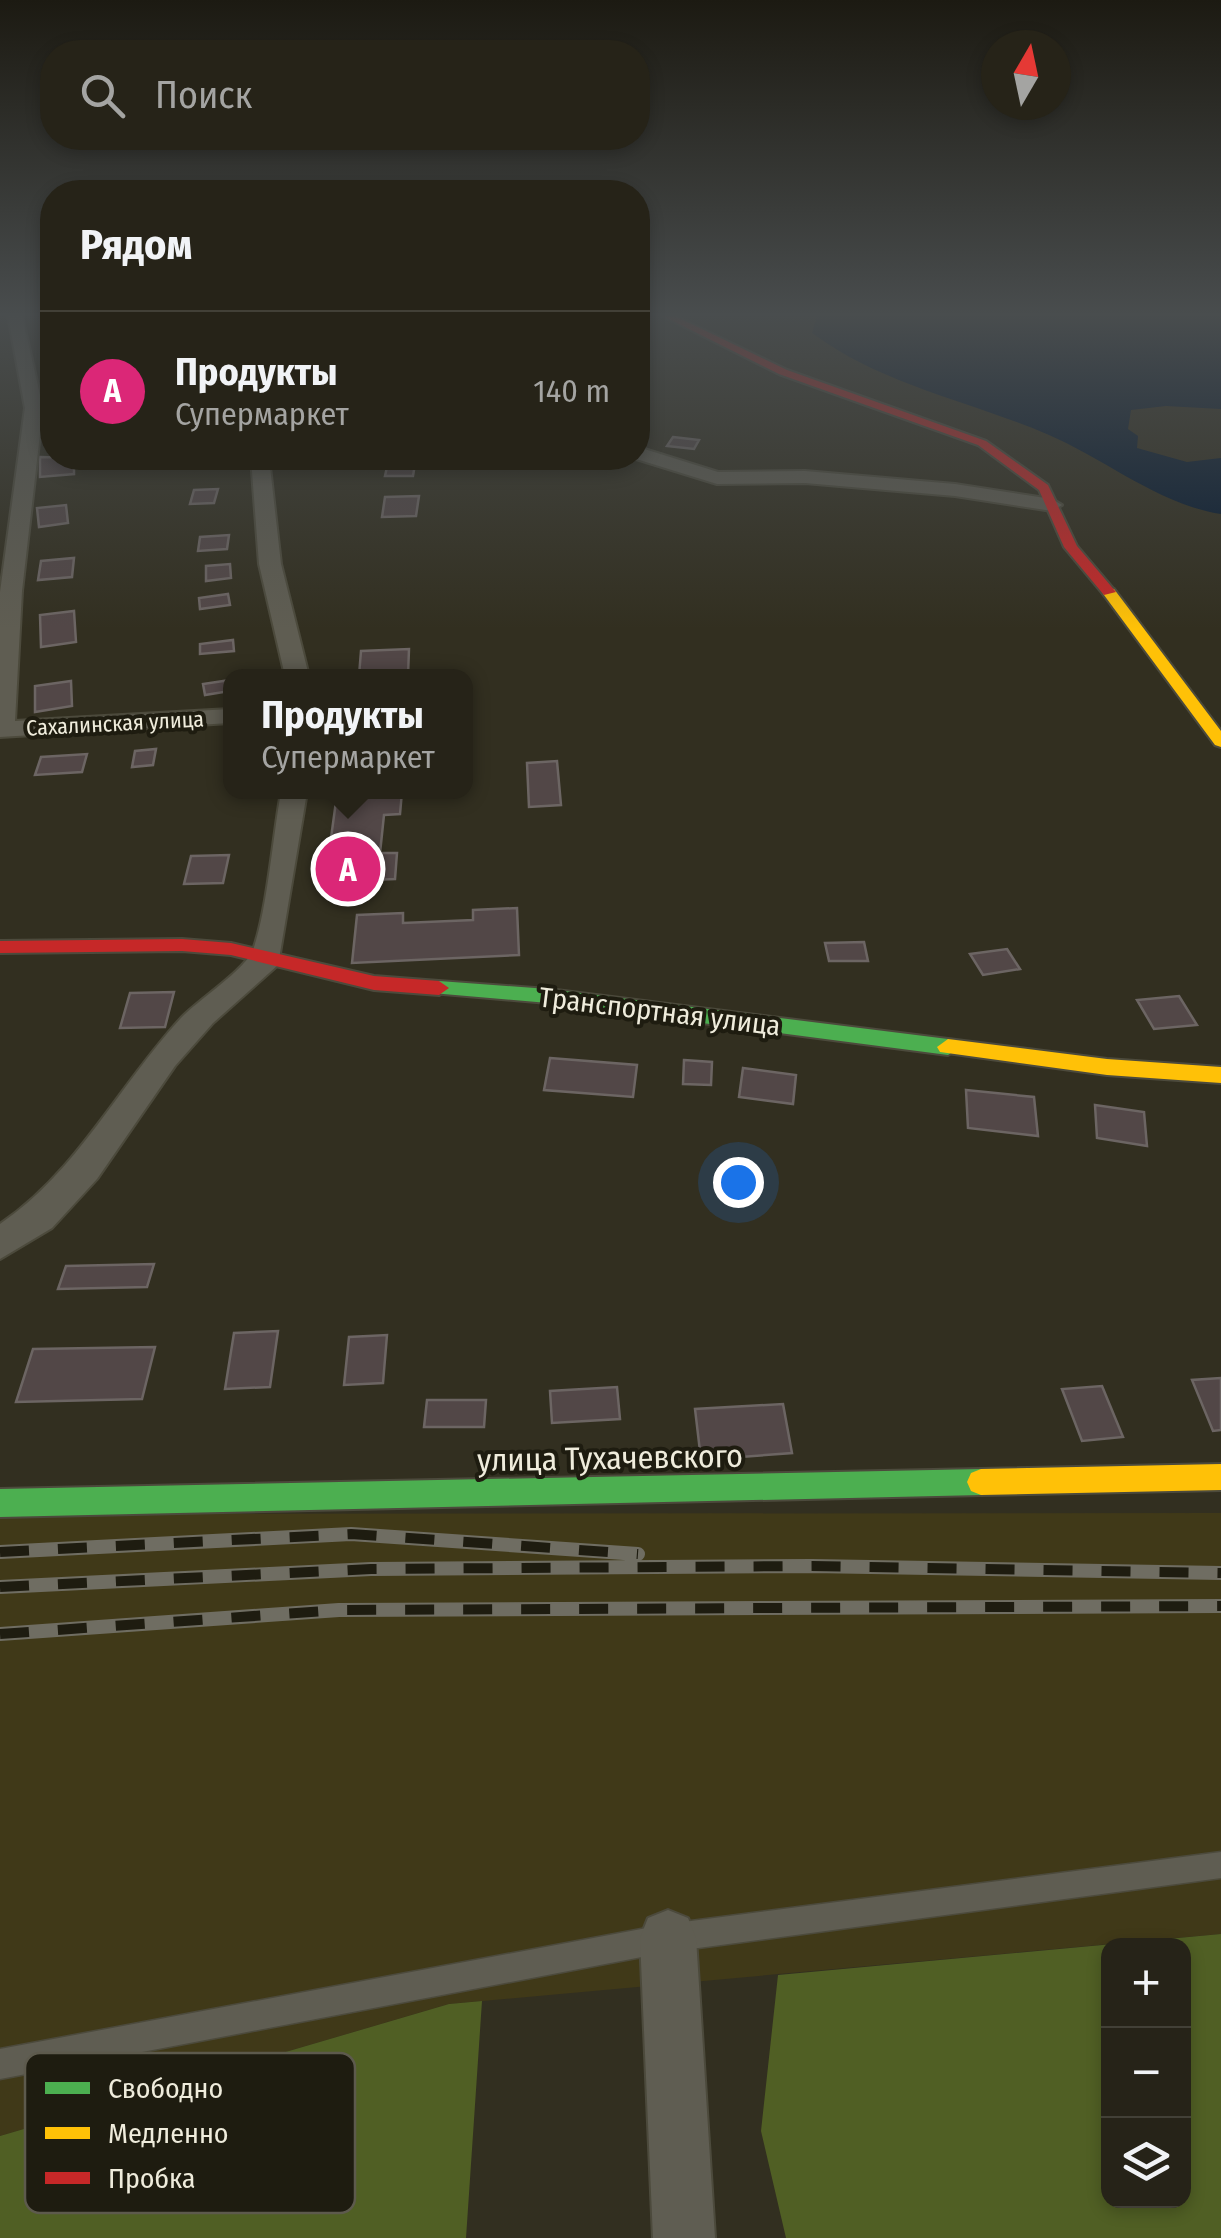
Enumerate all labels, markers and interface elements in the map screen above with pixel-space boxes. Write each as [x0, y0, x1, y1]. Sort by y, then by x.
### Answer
north arrow [981, 30, 1071, 120]
search box [40, 40, 650, 150]
icon: search [75, 68, 130, 123]
text: Поиск [155, 72, 252, 118]
text: Рядом [80, 220, 192, 270]
text: Продукты [175, 349, 338, 395]
text: A [104, 372, 121, 410]
text: 140 m [533, 372, 610, 410]
text: Супермаркет [175, 395, 349, 433]
popup [223, 669, 473, 799]
text: Продукты [261, 692, 424, 738]
street label: Сахалинская улица [25, 705, 205, 742]
text: Супермаркет [261, 738, 435, 776]
pin: A [316, 832, 380, 906]
street label: Транспортная улица [537, 980, 782, 1043]
your location [713, 1157, 764, 1208]
street label: улица Тухачевского [477, 1437, 743, 1479]
map controls [1101, 1938, 1191, 2208]
button: + [1101, 1938, 1191, 2028]
button: − [1101, 2028, 1191, 2118]
legend [25, 2053, 355, 2213]
text: Свободно [108, 2072, 223, 2105]
text: Медленно [108, 2117, 229, 2150]
button: layers [1101, 2118, 1191, 2208]
text: Пробка [108, 2162, 195, 2195]

